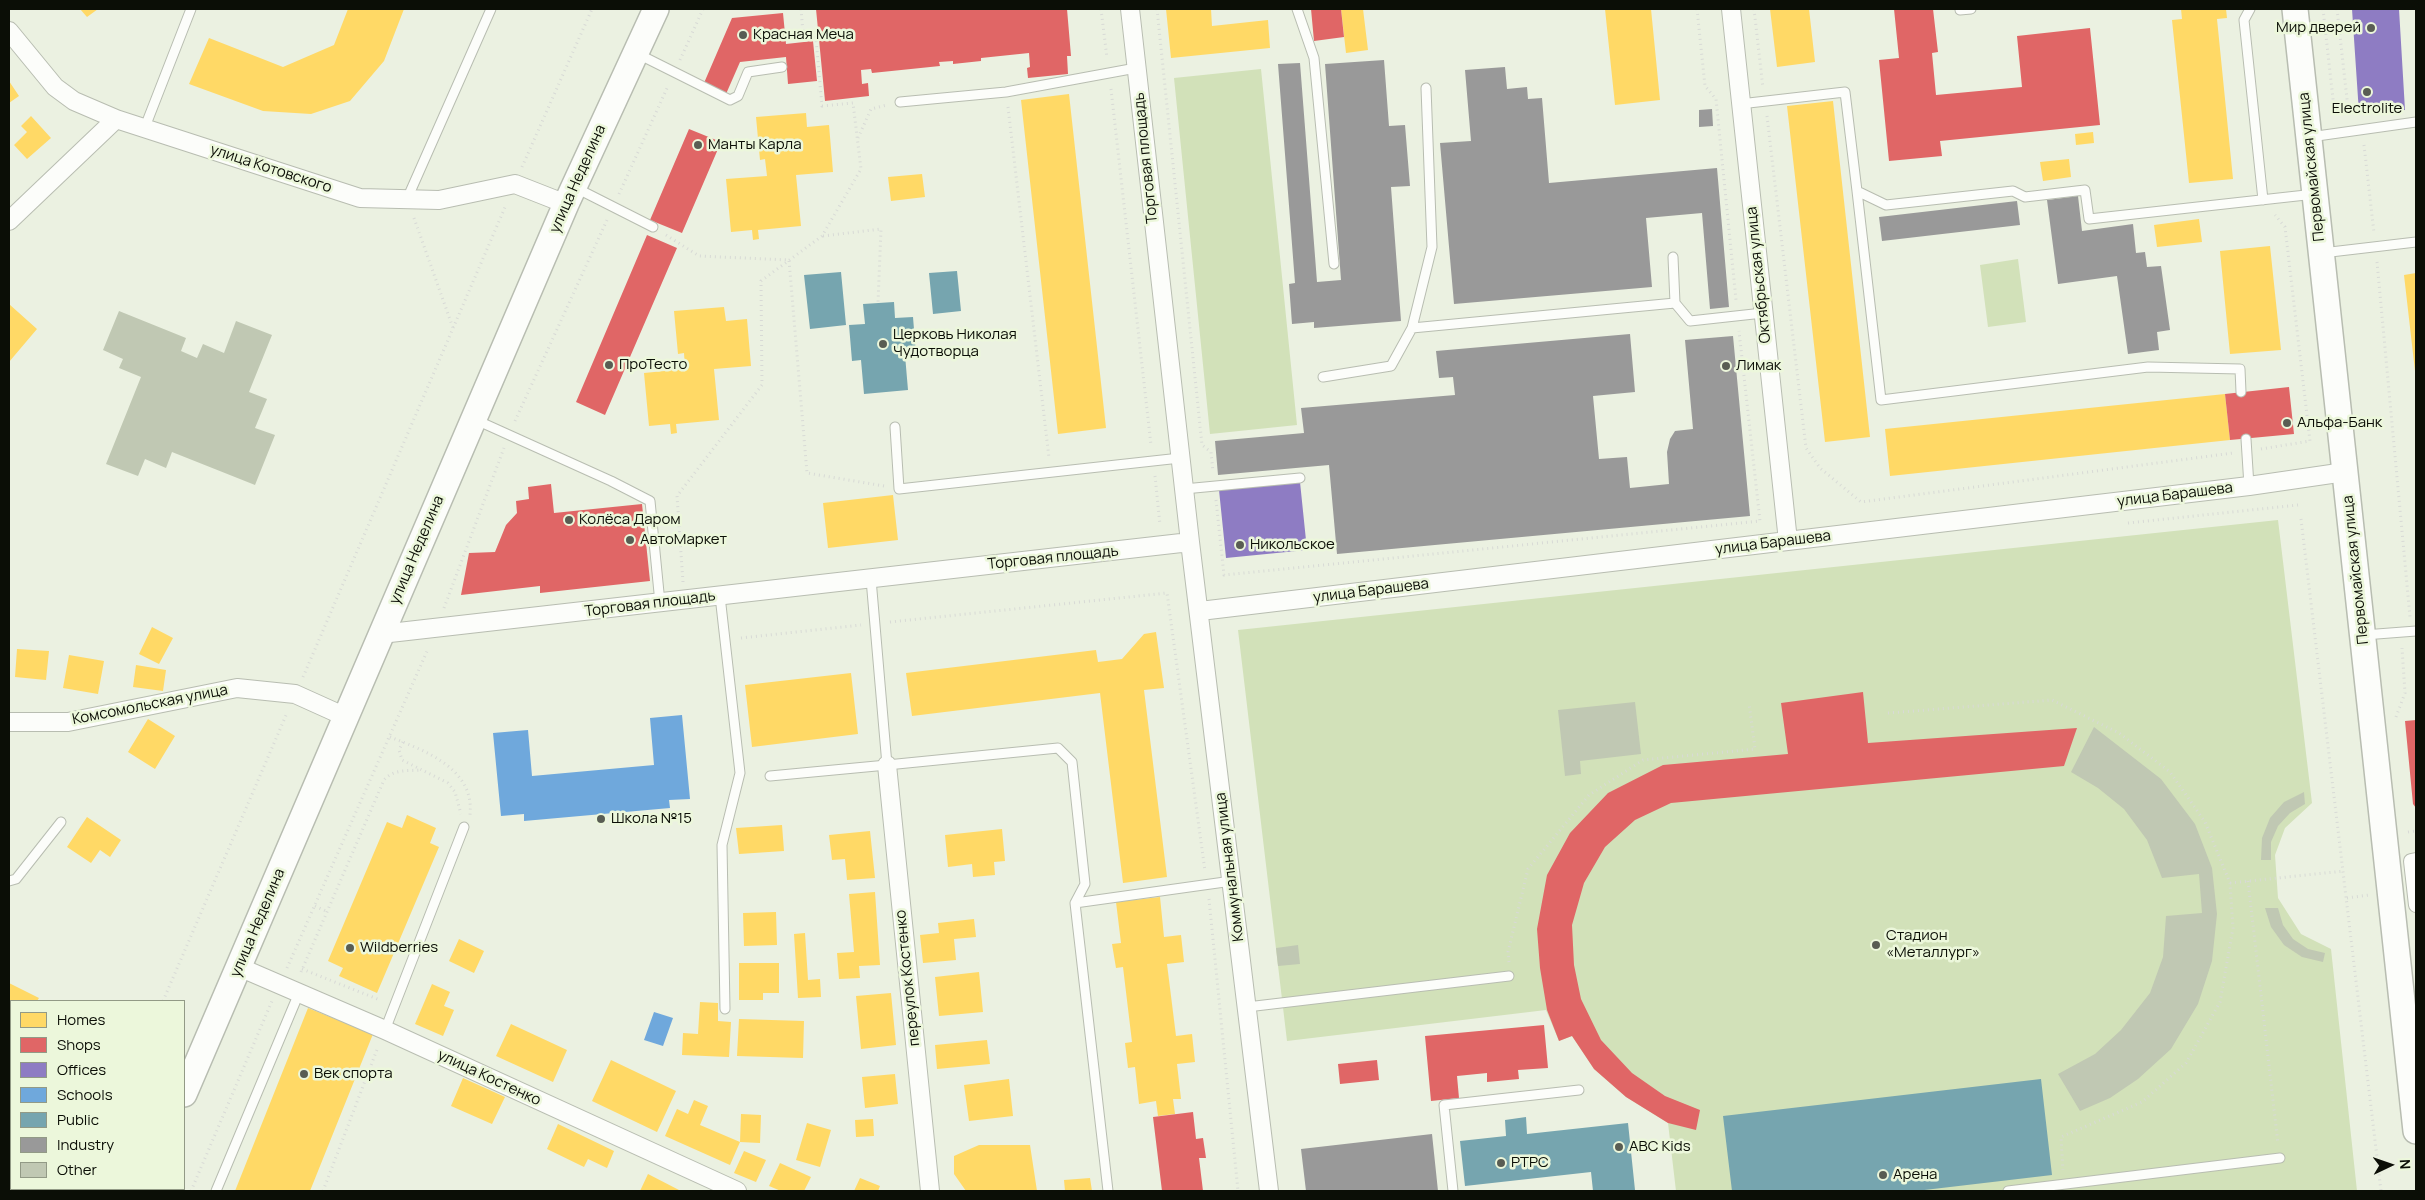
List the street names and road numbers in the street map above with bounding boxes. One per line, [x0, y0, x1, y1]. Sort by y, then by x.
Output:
street label: Торговая площадь [1130, 92, 1162, 224]
street label: Первомайская улица [2295, 92, 2329, 242]
street label: улица Неделина [546, 122, 610, 236]
street label: улица Котовского [208, 141, 334, 197]
street label: Октябрьская улица [1743, 206, 1775, 344]
street label: улица Барашева [2116, 479, 2234, 511]
street label: улица Неделина [386, 493, 448, 607]
street label: Первомайская улица [2339, 495, 2373, 645]
street label: улица Барашева [1714, 527, 1832, 559]
street label: Торговая площадь [987, 542, 1119, 574]
street label: улица Барашева [1312, 575, 1430, 607]
street label: Торговая площадь [584, 587, 716, 621]
street label: Комсомольская улица [71, 681, 229, 729]
street label: Коммунальная улица [1212, 791, 1248, 943]
street label: улица Неделина [227, 866, 289, 980]
street label: переулок Костенко [892, 909, 924, 1047]
street label: улица Костенко [434, 1046, 544, 1110]

